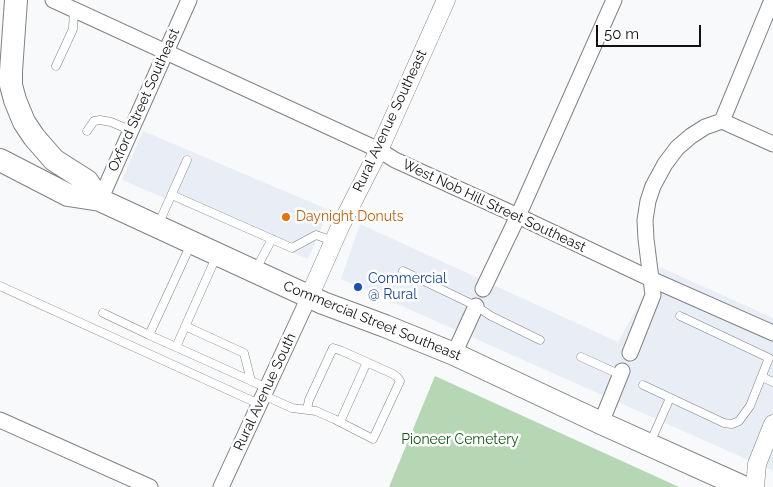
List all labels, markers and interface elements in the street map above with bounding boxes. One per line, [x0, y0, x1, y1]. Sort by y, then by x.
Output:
scale bar [598, 15, 703, 47]
text: 50 m [604, 25, 639, 43]
street label: Oxford Street Southeast [105, 26, 183, 174]
street label: Rural Avenue Southeast [350, 47, 430, 195]
street label: West Nob Hill Street Southeast [400, 156, 588, 256]
place label: Daynight Donuts [296, 209, 403, 225]
marker: Daynight Donuts [280, 211, 292, 223]
place label: Commercial @ Rural [368, 271, 447, 304]
street label: Commercial Street Southeast [281, 278, 463, 364]
marker: Commercial @ Rural [352, 281, 364, 293]
street label: Rural Avenue South [230, 330, 300, 454]
park label: Pioneer Cemetery [401, 432, 519, 448]

